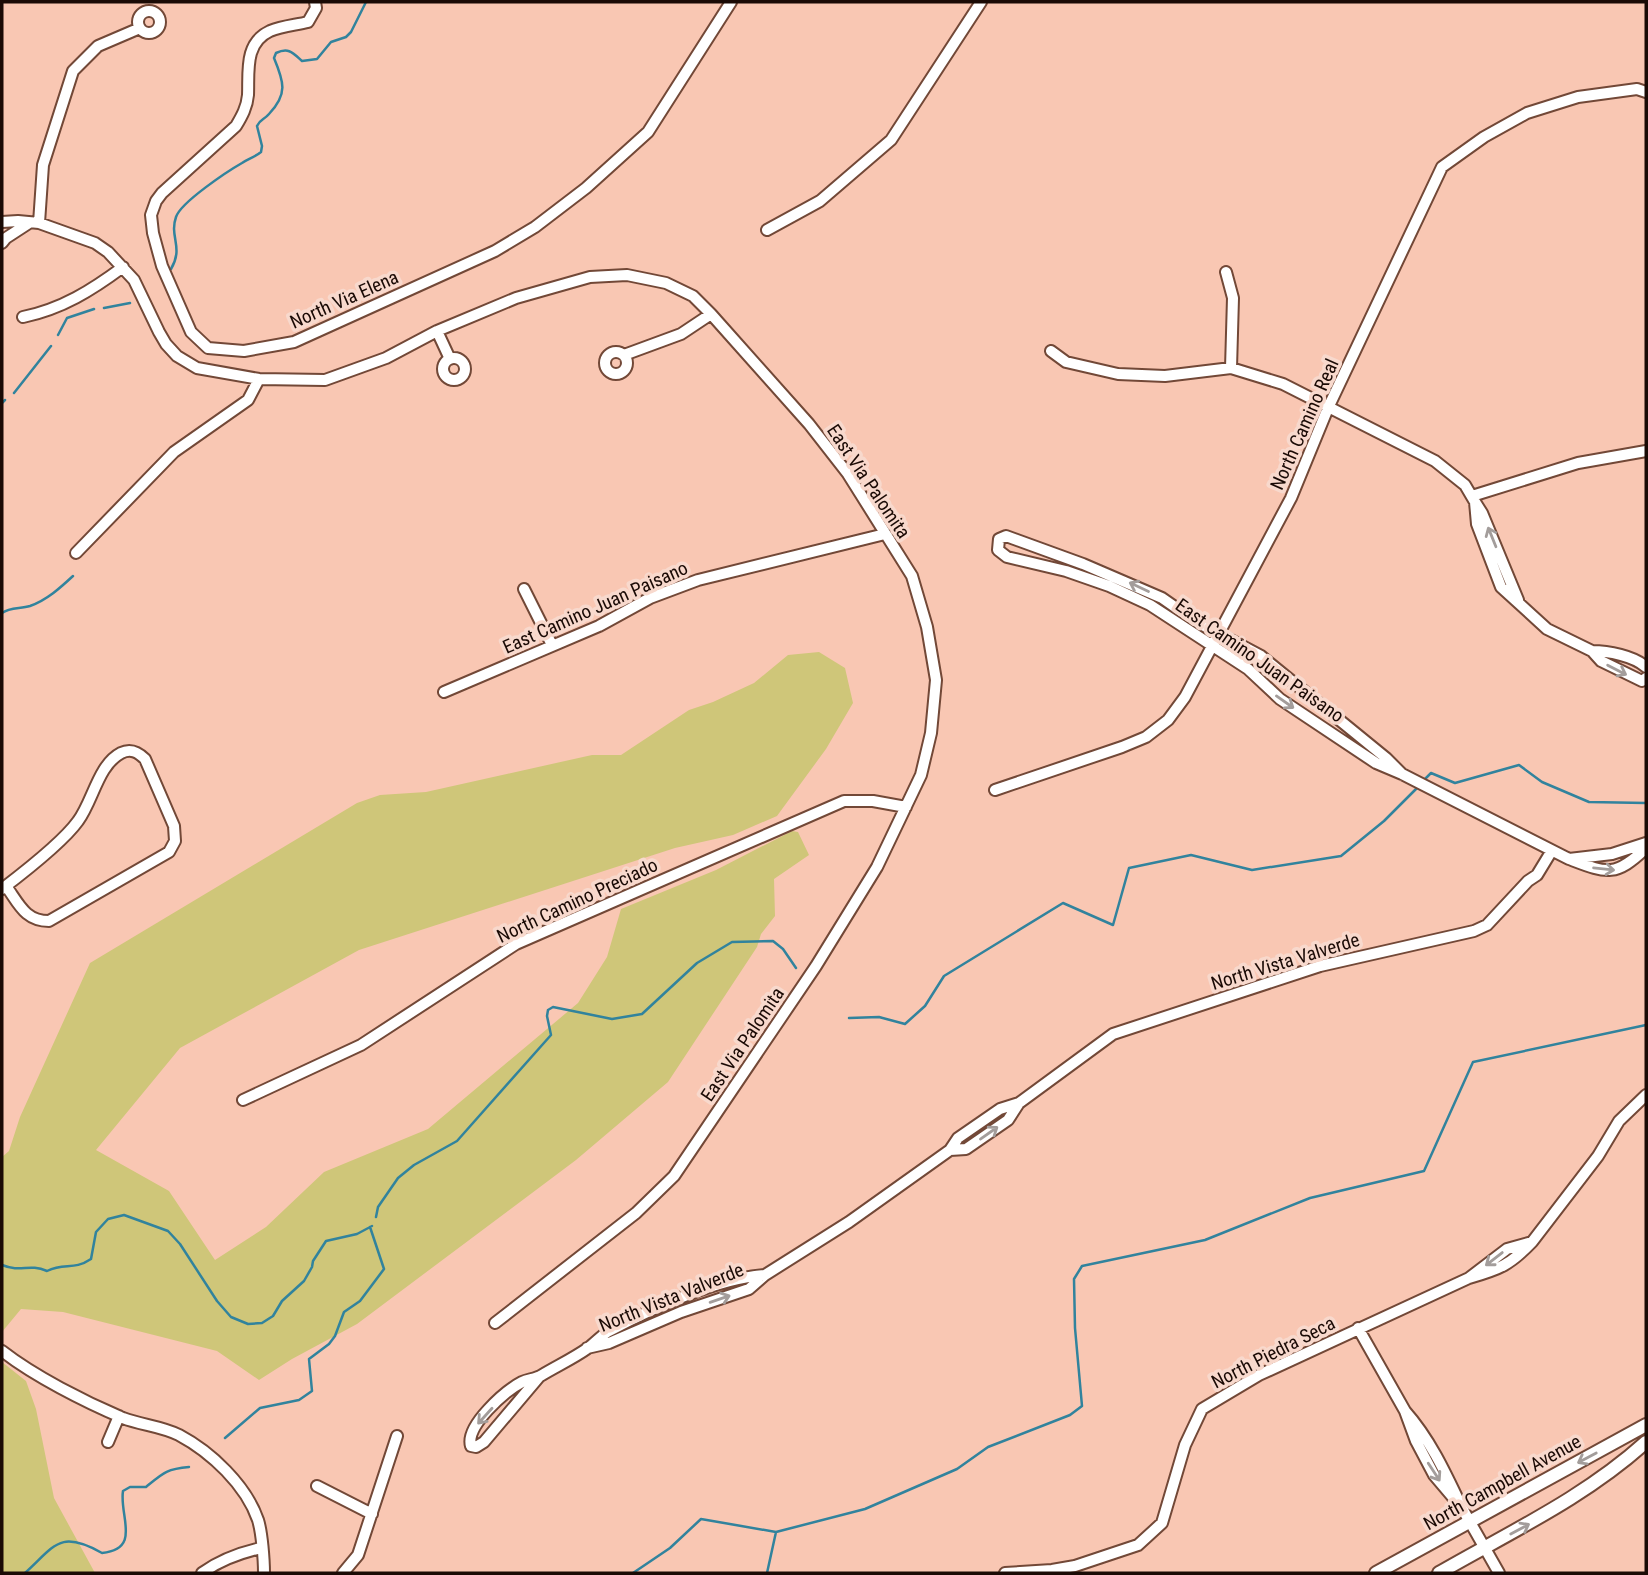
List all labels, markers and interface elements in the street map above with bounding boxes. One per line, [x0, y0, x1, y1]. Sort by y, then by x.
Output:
street label: North Via Elena [286, 265, 402, 334]
street label: North Camino Real [1265, 355, 1344, 493]
street label: East Via Palomita [822, 420, 915, 543]
one-way arrow [1485, 527, 1498, 549]
street label: East Camino Juan Paisano [499, 556, 691, 659]
one-way arrow [1129, 580, 1150, 594]
street label: East Camino Juan Paisano [1171, 594, 1348, 727]
one-way arrow [1607, 663, 1627, 677]
one-way arrow [1275, 695, 1294, 709]
street label: North Camino Preciado [493, 853, 661, 948]
one-way arrow [1593, 862, 1615, 875]
street label: North Vista Valverde [1208, 928, 1362, 995]
street label: East Via Palomita [696, 983, 789, 1106]
one-way arrow [979, 1126, 998, 1140]
one-way arrow [1486, 1252, 1504, 1267]
street label: North Vista Valverde [595, 1258, 747, 1337]
one-way arrow [708, 1292, 730, 1304]
street label: North Piedra Seca [1208, 1311, 1339, 1393]
one-way arrow [476, 1407, 493, 1424]
street label: North Campbell Avenue [1420, 1430, 1585, 1535]
one-way arrow [1577, 1451, 1597, 1465]
one-way arrow [1428, 1462, 1442, 1482]
one-way arrow [1509, 1521, 1530, 1535]

